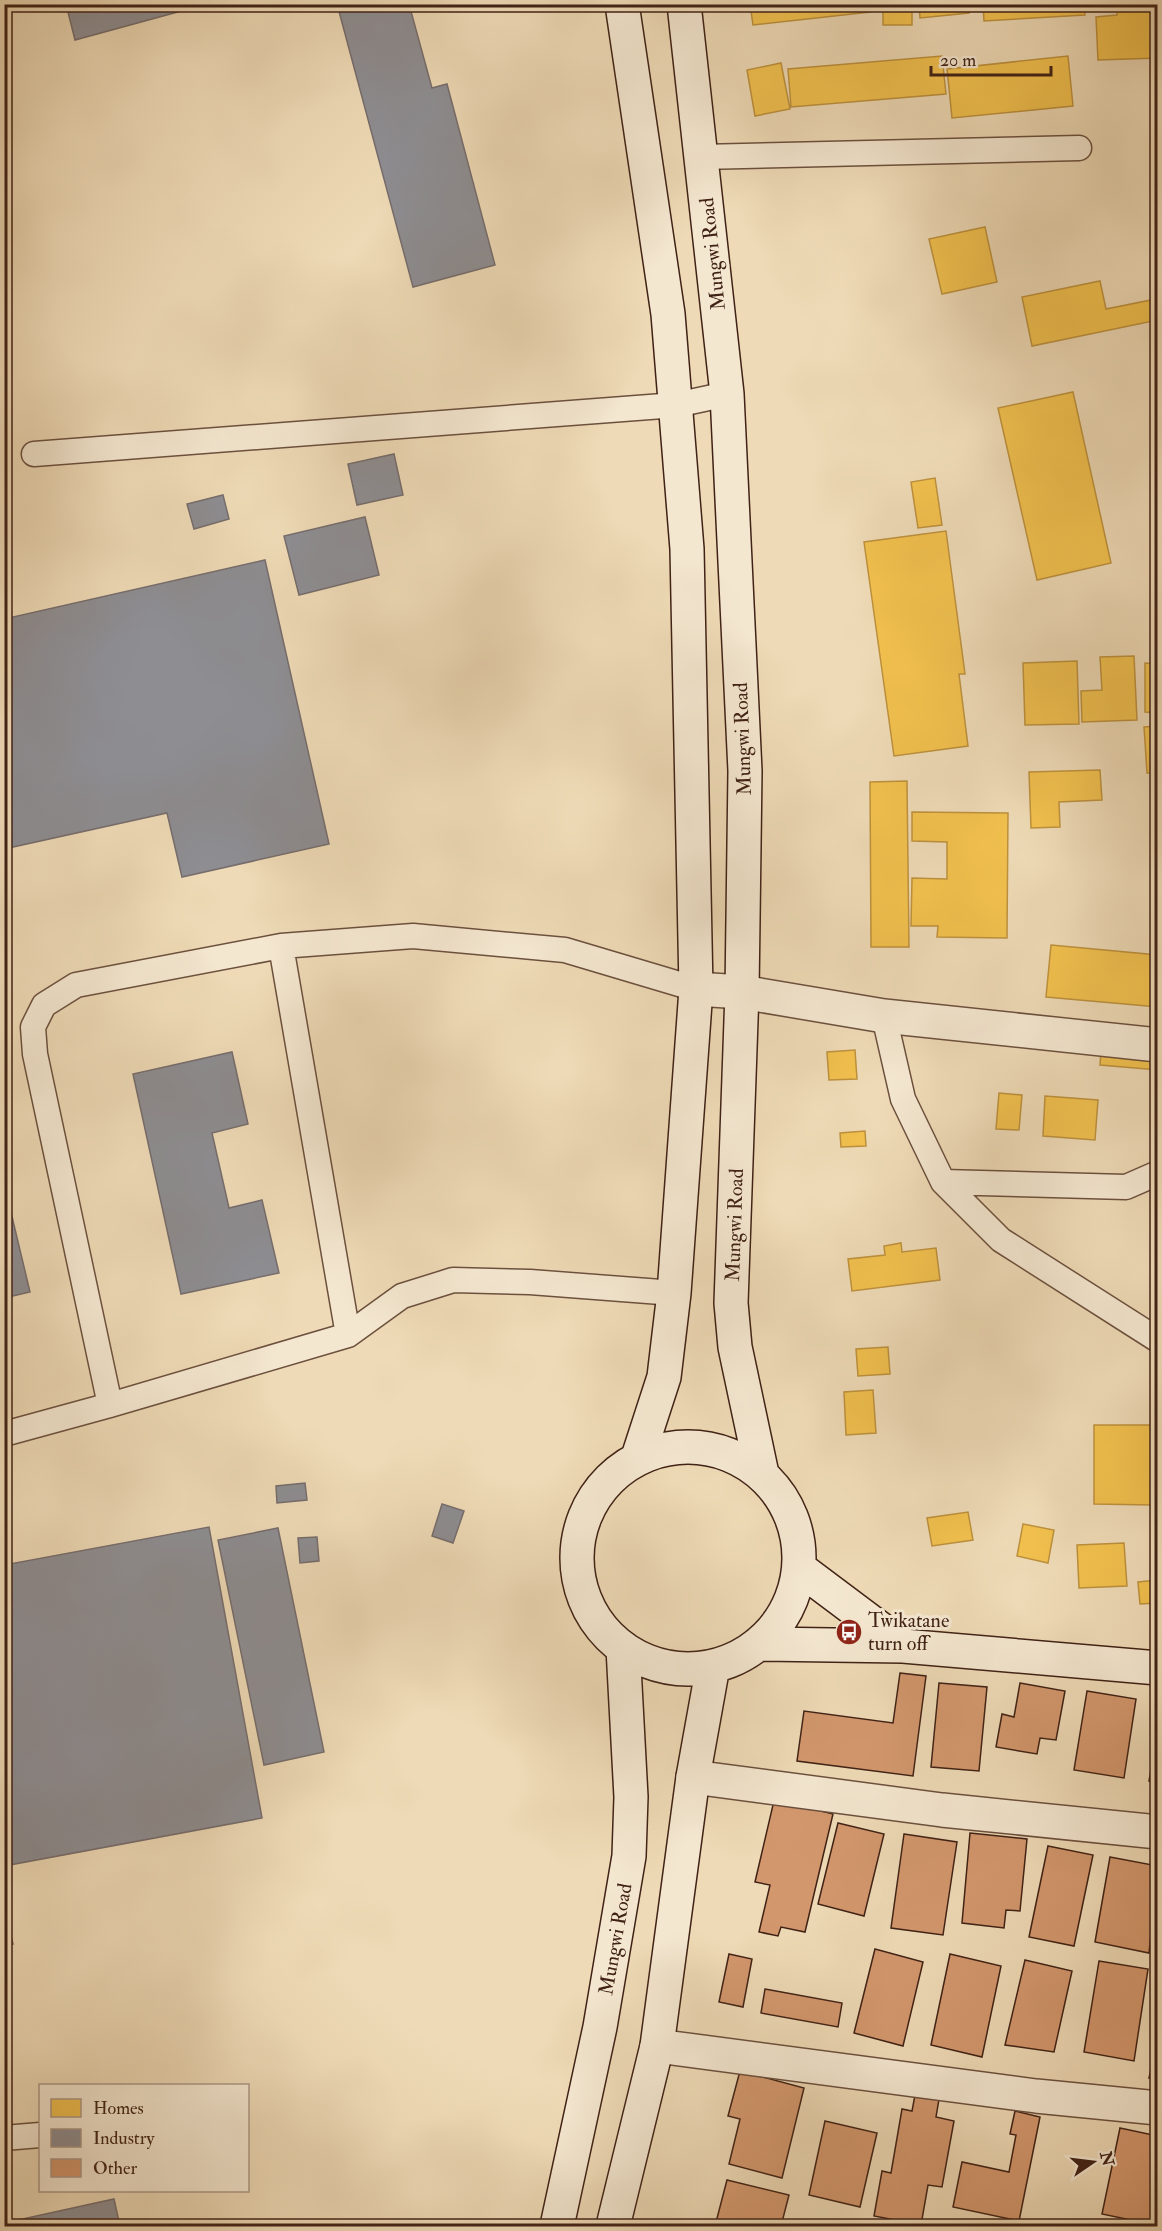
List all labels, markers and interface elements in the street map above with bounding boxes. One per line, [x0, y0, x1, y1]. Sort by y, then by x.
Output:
scale bar [931, 39, 1051, 77]
text: 20 m [940, 49, 976, 72]
street label: Mungwi Road [694, 196, 731, 312]
street label: Mungwi Road [728, 682, 757, 796]
street label: Mungwi Road [720, 1168, 749, 1282]
place label: Twikatane turn off [868, 1608, 949, 1656]
bus stop icon: Twikatane turn off [834, 1617, 864, 1647]
street label: Mungwi Road [593, 1881, 638, 1997]
legend [39, 2084, 249, 2192]
text: Homes [93, 2097, 144, 2120]
text: Industry [93, 2127, 155, 2150]
north arrow [1063, 2132, 1123, 2192]
text: N [1095, 2148, 1118, 2169]
text: Other [93, 2157, 137, 2180]

